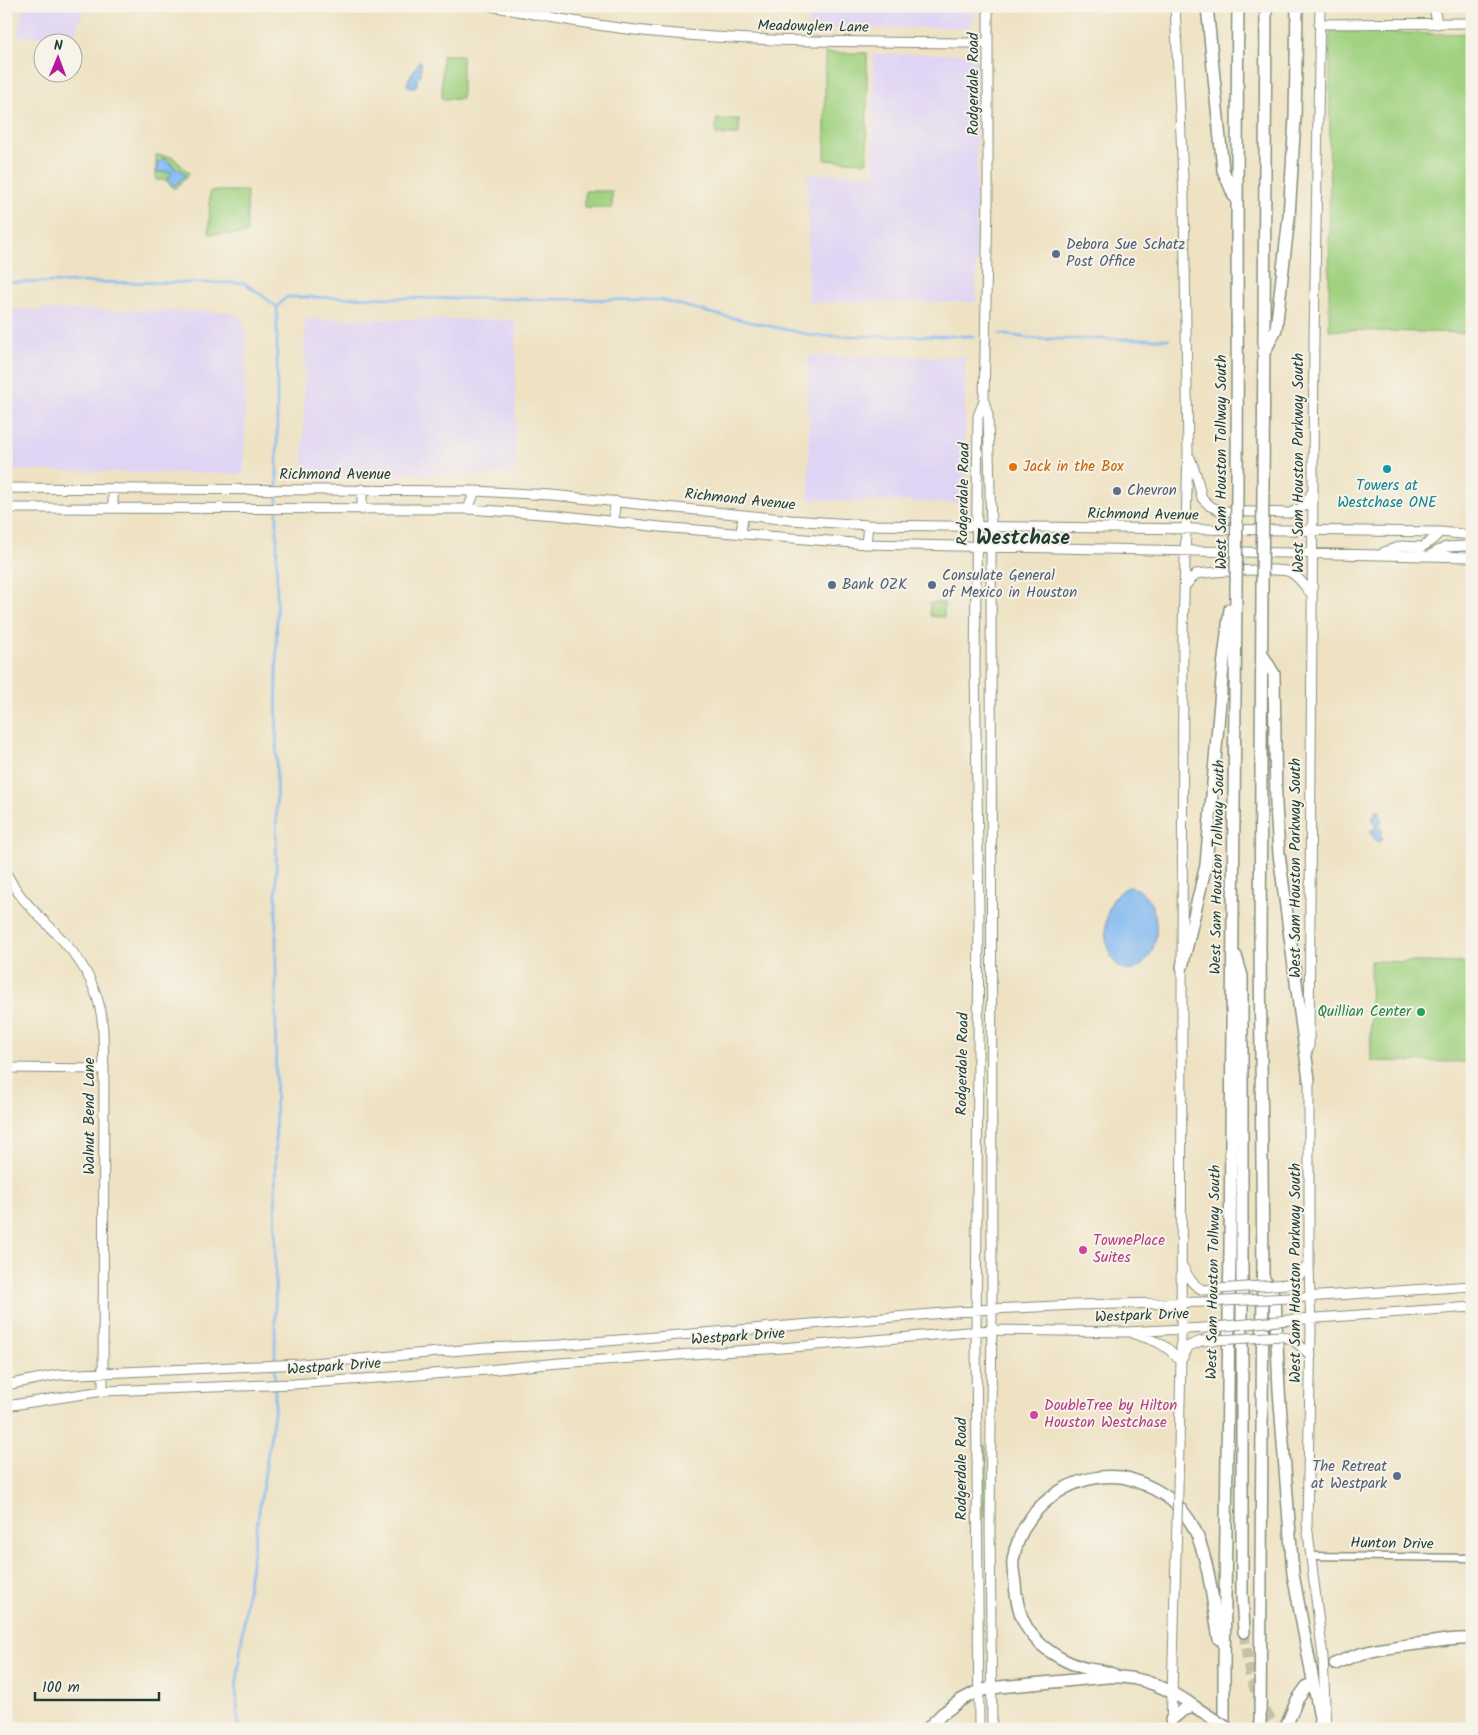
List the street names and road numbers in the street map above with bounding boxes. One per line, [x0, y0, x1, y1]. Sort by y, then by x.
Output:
street label: Meadowglen Lane [757, 14, 869, 40]
street label: Rodgerdale Road [962, 32, 986, 135]
street label: West Sam Houston Parkway South [1287, 353, 1311, 573]
street label: West Sam Houston Tollway South [1210, 355, 1234, 569]
street label: Rodgerdale Road [951, 442, 977, 546]
street label: Richmond Avenue [279, 463, 391, 487]
street label: Richmond Avenue [683, 482, 797, 518]
street label: Richmond Avenue [1087, 502, 1199, 528]
street label: West Sam Houston Parkway South [1284, 758, 1308, 978]
street label: West Sam Houston Tollway South [1204, 759, 1232, 975]
street label: Rodgerdale Road [950, 1012, 976, 1116]
street label: Walnut Bend Lane [78, 1057, 102, 1175]
street label: West Sam Houston Parkway South [1284, 1163, 1308, 1383]
street label: West Sam Houston Tollway South [1200, 1164, 1228, 1380]
street label: Westpark Drive [1095, 1302, 1190, 1330]
street label: Westpark Drive [690, 1322, 786, 1352]
street label: Westpark Drive [286, 1352, 382, 1382]
street label: Rodgerdale Road [950, 1417, 974, 1520]
street label: Hunton Drive [1350, 1531, 1434, 1557]

